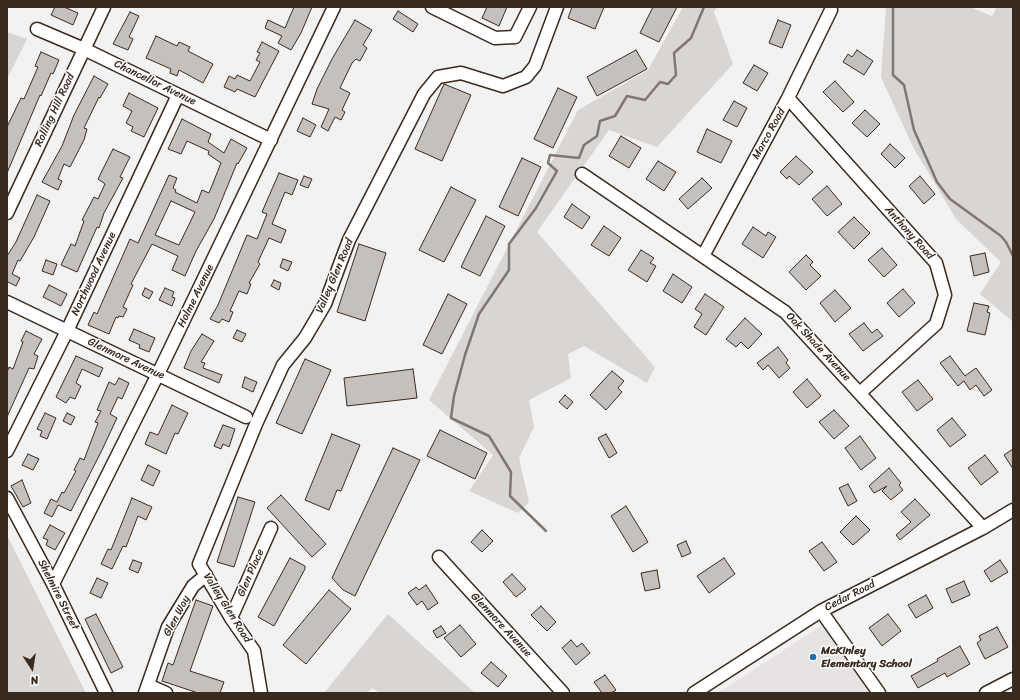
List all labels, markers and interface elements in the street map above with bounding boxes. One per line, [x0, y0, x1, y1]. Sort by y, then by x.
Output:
street label: Chancellor Avenue [112, 57, 198, 109]
street label: Rolling Hill Road [32, 71, 78, 149]
street label: Marco Road [750, 106, 788, 162]
street label: Anthony Road [882, 204, 936, 262]
street label: Northwood Avenue [69, 230, 119, 318]
street label: Valley Glen Road [313, 237, 357, 315]
street label: Holme Avenue [175, 262, 217, 330]
street label: Oak Shade Avenue [783, 310, 853, 384]
street label: Glenmore Avenue [85, 335, 167, 383]
street label: Glen Place [235, 547, 267, 599]
street label: Shelmire Street [35, 557, 81, 633]
street label: Valley Glen Road [200, 571, 254, 645]
street label: Cedar Road [823, 578, 877, 614]
street label: Glenmore Avenue [468, 590, 534, 660]
street label: Glen Way [161, 593, 193, 639]
place label: McKinley Elementary School [821, 644, 912, 670]
north arrow [12, 648, 52, 688]
marker: McKinley Elementary School [808, 652, 818, 662]
text: N [29, 670, 40, 690]

